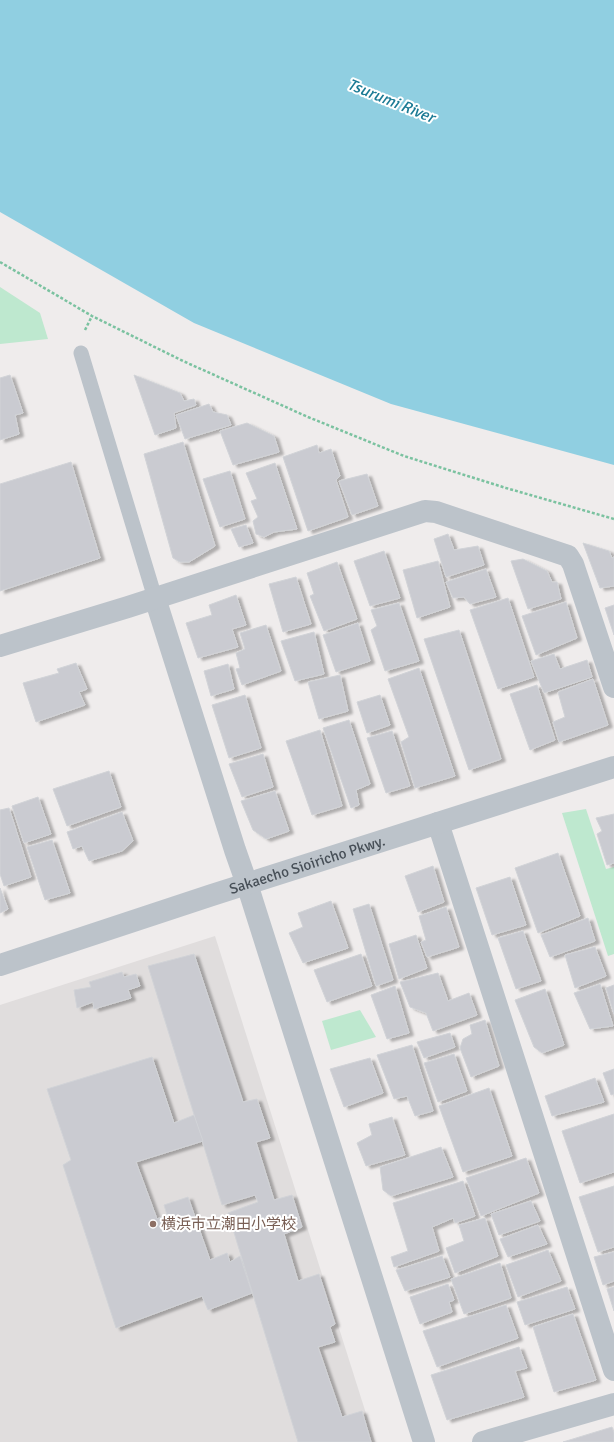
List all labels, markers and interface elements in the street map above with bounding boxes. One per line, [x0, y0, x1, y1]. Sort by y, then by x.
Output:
water label: Tsurumi River [344, 74, 440, 128]
street label: Sakaecho Sioiricho Pkwy. [227, 831, 387, 898]
place label: 横浜市立潮田小学校 [161, 1215, 296, 1233]
marker: 横浜市立潮田小学校 [148, 1219, 158, 1229]

